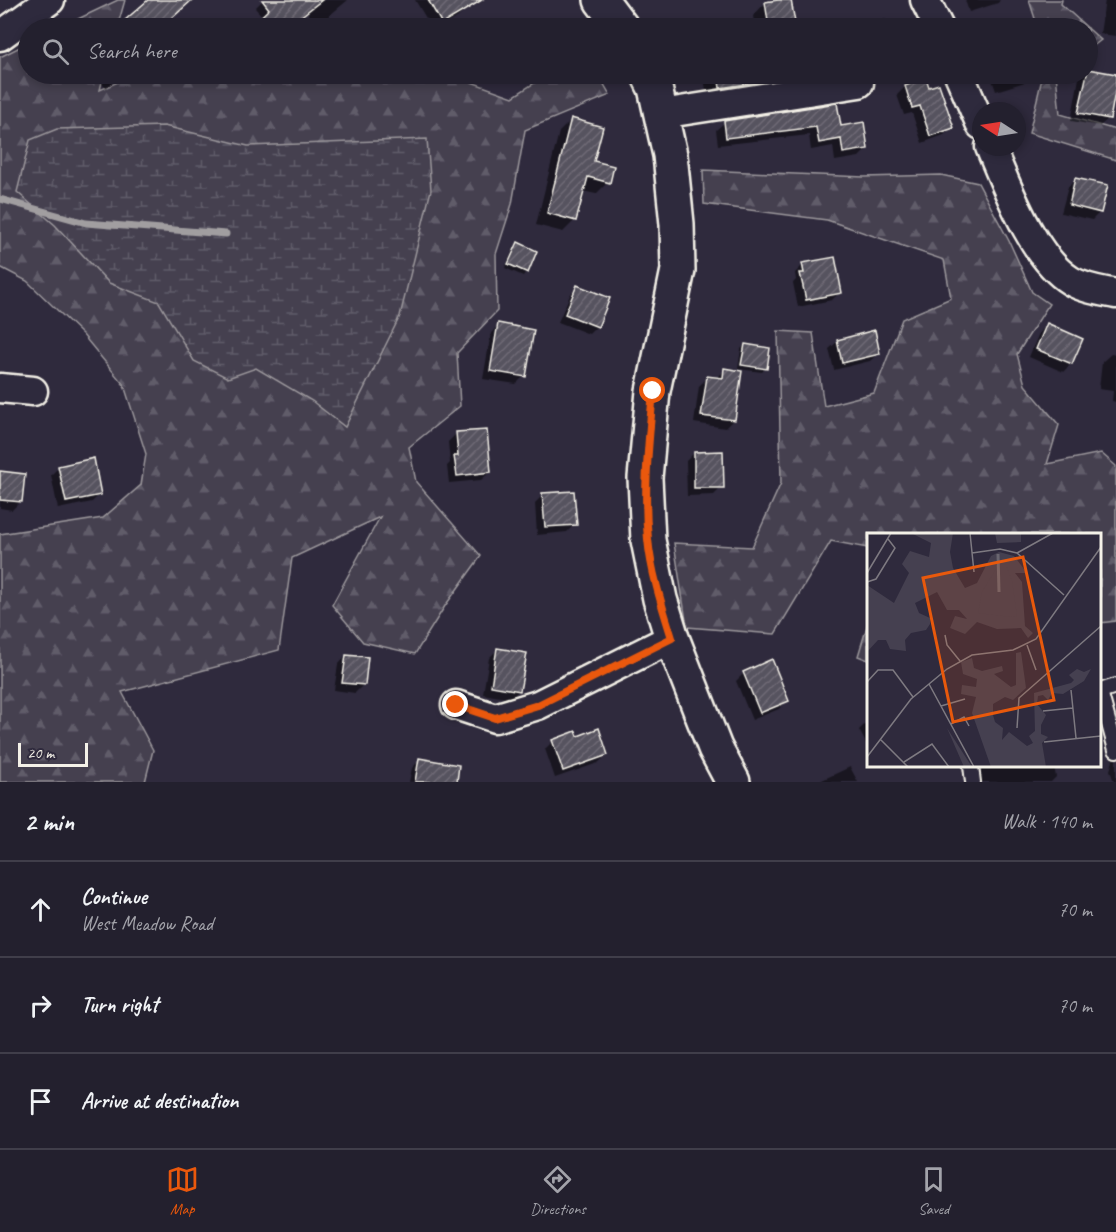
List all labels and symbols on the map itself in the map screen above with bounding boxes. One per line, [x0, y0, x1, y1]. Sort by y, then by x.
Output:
north arrow [972, 102, 1026, 156]
route start [639, 377, 665, 403]
inset map [867, 533, 1101, 767]
route end [442, 691, 468, 717]
scale bar [18, 740, 88, 768]

